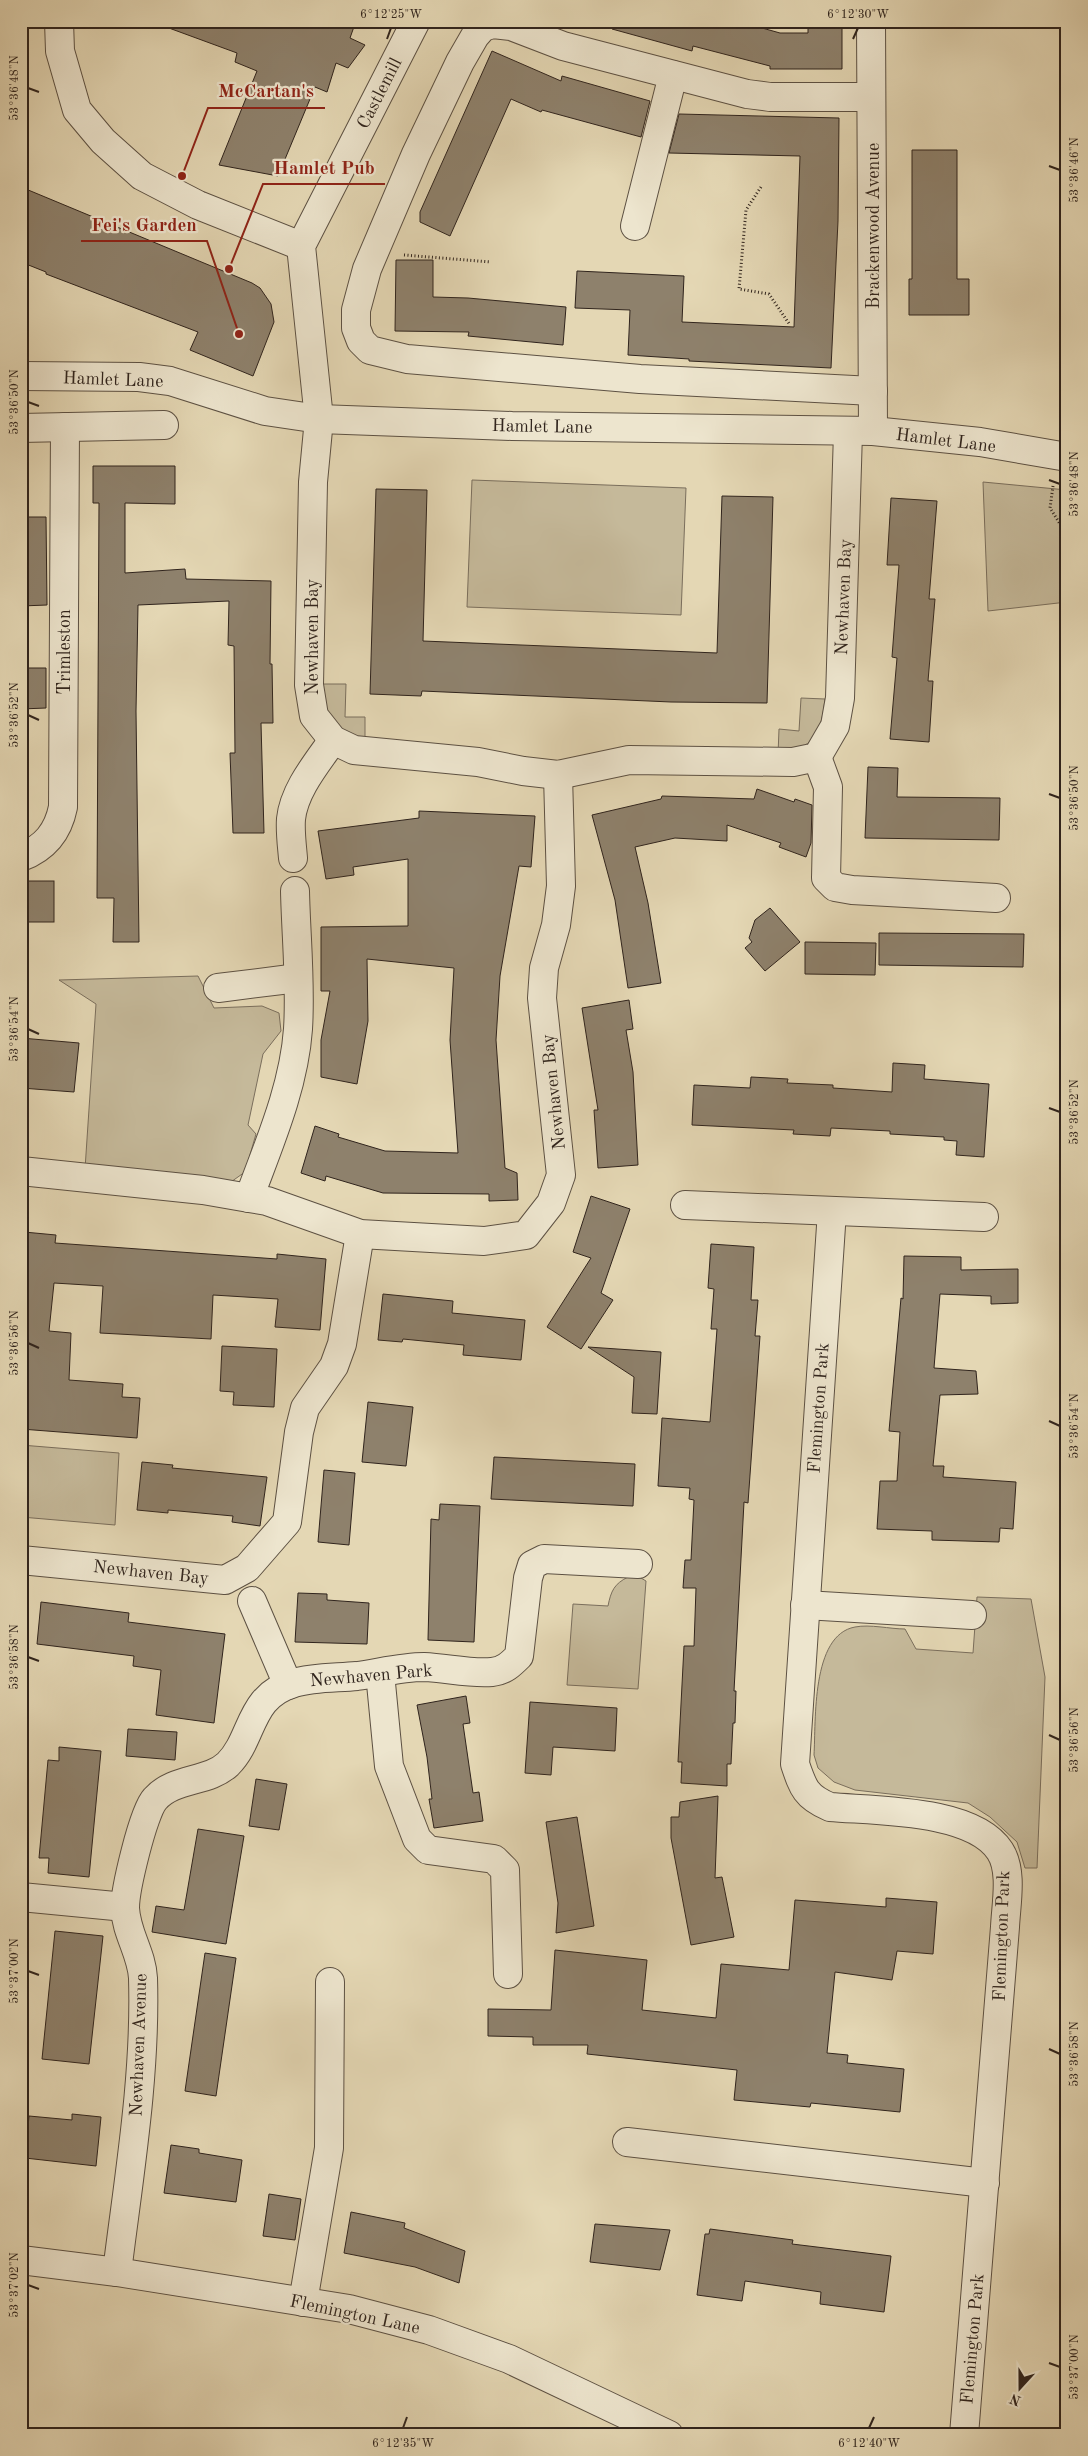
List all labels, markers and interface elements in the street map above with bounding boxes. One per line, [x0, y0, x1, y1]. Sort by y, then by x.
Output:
text: 6°12'25"W [360, 8, 422, 21]
text: 6°12'30"W [827, 9, 889, 21]
text: 53°36'48"N [8, 55, 21, 121]
street label: Castlemill [354, 55, 405, 132]
callout: McCartan's [208, 74, 325, 108]
text: McCartan's [218, 83, 314, 102]
text: 53°36'46"N [1068, 137, 1081, 203]
street label: Brackenwood Avenue [865, 143, 883, 309]
callout: Hamlet Pub [263, 150, 385, 184]
text: Hamlet Pub [273, 160, 375, 179]
callout: Fei's Garden [81, 207, 207, 241]
text: Fei's Garden [91, 217, 197, 236]
text: 53°36'50"N [8, 369, 21, 435]
street label: Hamlet Lane [62, 369, 164, 391]
street label: Hamlet Lane [491, 417, 593, 437]
street label: Hamlet Lane [895, 426, 997, 456]
text: 53°36'48"N [1068, 451, 1081, 517]
street label: Newhaven Bay [833, 538, 855, 656]
street label: Newhaven Bay [304, 578, 322, 695]
street label: Trimleston [56, 609, 74, 695]
text: 53°36'52"N [8, 682, 21, 748]
text: 53°36'50"N [1068, 765, 1081, 831]
text: 53°36'54"N [8, 996, 21, 1062]
street label: Newhaven Bay [539, 1033, 569, 1151]
text: 53°36'52"N [1068, 1079, 1081, 1145]
text: 53°36'56"N [8, 1310, 21, 1376]
street label: Flemington Park [805, 1342, 833, 1474]
text: 53°36'54"N [1068, 1393, 1081, 1459]
street label: Newhaven Bay [92, 1558, 210, 1588]
text: 53°36'58"N [8, 1624, 21, 1690]
street label: Newhaven Park [309, 1662, 433, 1690]
text: 53°36'56"N [1068, 1707, 1081, 1773]
street label: Flemington Park [991, 1870, 1013, 2002]
text: 53°37'00"N [8, 1938, 21, 2004]
street label: Newhaven Avenue [128, 1973, 150, 2117]
text: 53°36'58"N [1068, 2021, 1081, 2087]
text: 53°37'02"N [8, 2252, 21, 2318]
street label: Flemington Park [958, 2273, 988, 2405]
street label: Flemington Lane [288, 2292, 422, 2338]
text: 53°37'00"N [1068, 2334, 1081, 2400]
north arrow [996, 2364, 1046, 2414]
text: N [1008, 2391, 1023, 2408]
text: 6°12'35"W [372, 2437, 434, 2450]
text: 6°12'40"W [838, 2438, 900, 2450]

